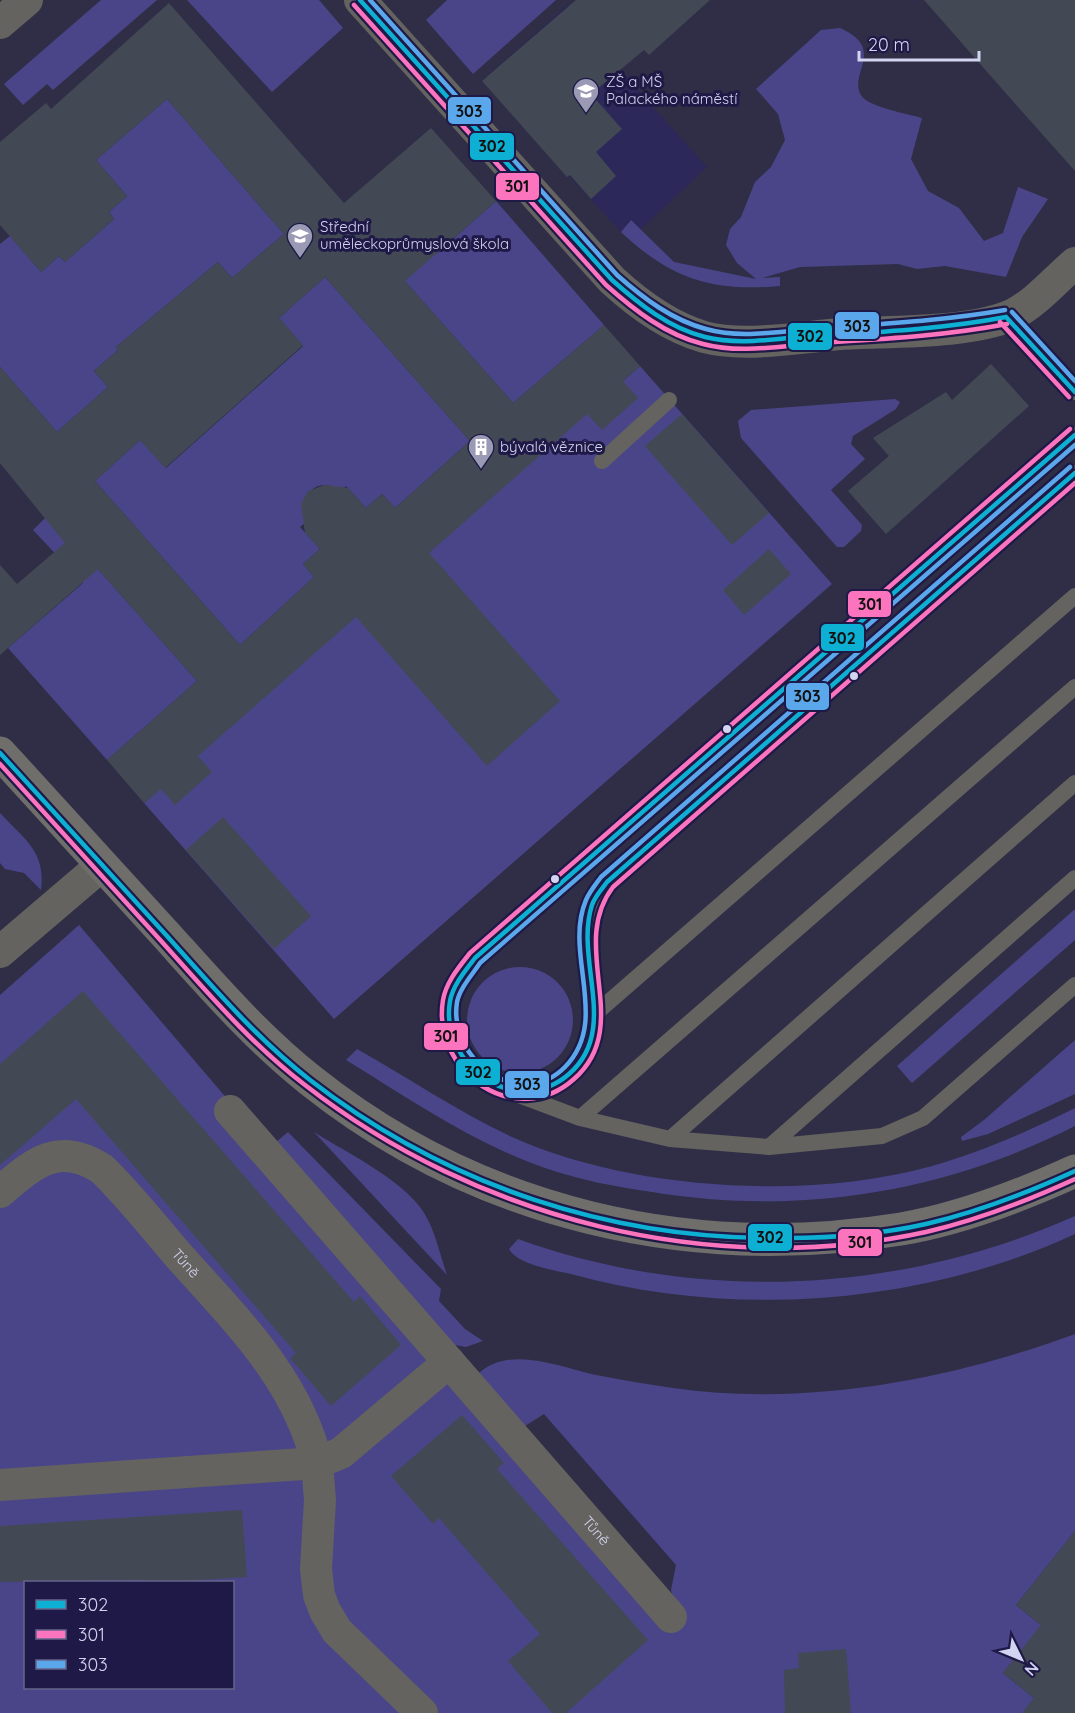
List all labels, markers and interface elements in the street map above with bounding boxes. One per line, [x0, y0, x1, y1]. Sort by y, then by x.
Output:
scale bar [859, 24, 979, 62]
text: 20 m [868, 33, 910, 56]
place label: ZŠ a MŠ Palackého náměstí [606, 72, 738, 108]
school or university icon: ZŠ a MŠ Palackého náměstí [571, 76, 601, 114]
line badge: 303 [447, 96, 492, 125]
text: 303 [455, 101, 483, 121]
line badge: 302 [469, 132, 515, 161]
text: 302 [478, 136, 506, 156]
line badge: 301 [495, 172, 540, 201]
text: 301 [505, 176, 529, 196]
place label: Střední uměleckoprůmyslová škola [320, 217, 509, 253]
school or university icon: Střední uměleckoprůmyslová škola [285, 221, 315, 259]
line badge: 303 [834, 311, 880, 340]
text: 303 [843, 316, 871, 336]
line badge: 302 [787, 322, 833, 351]
text: 302 [796, 326, 824, 346]
building icon: bývalá věznice [466, 432, 496, 470]
place label: bývalá věznice [500, 437, 603, 456]
line badge: 301 [847, 590, 892, 618]
text: 301 [858, 594, 882, 614]
line badge: 302 [820, 623, 865, 652]
text: 302 [828, 628, 856, 648]
unlabelled marker [848, 670, 860, 682]
line badge: 303 [785, 682, 830, 711]
text: 303 [793, 686, 821, 706]
unlabelled marker [721, 723, 733, 735]
unlabelled marker [549, 873, 561, 885]
line badge: 301 [423, 1022, 469, 1051]
text: 301 [434, 1026, 458, 1046]
line badge: 302 [455, 1058, 501, 1086]
text: 302 [464, 1062, 492, 1082]
line badge: 303 [504, 1070, 550, 1099]
text: 303 [513, 1074, 541, 1094]
line badge: 302 [747, 1223, 793, 1252]
text: 302 [756, 1227, 784, 1247]
line badge: 301 [837, 1228, 883, 1257]
text: 301 [848, 1232, 872, 1252]
street label: Tůně [168, 1245, 204, 1282]
street label: Tůně [578, 1512, 614, 1549]
legend [24, 1581, 234, 1689]
text: 302 [78, 1593, 108, 1616]
text: 301 [78, 1623, 105, 1646]
north arrow [991, 1629, 1051, 1689]
text: 303 [78, 1653, 108, 1676]
text: N [1021, 1658, 1043, 1680]

